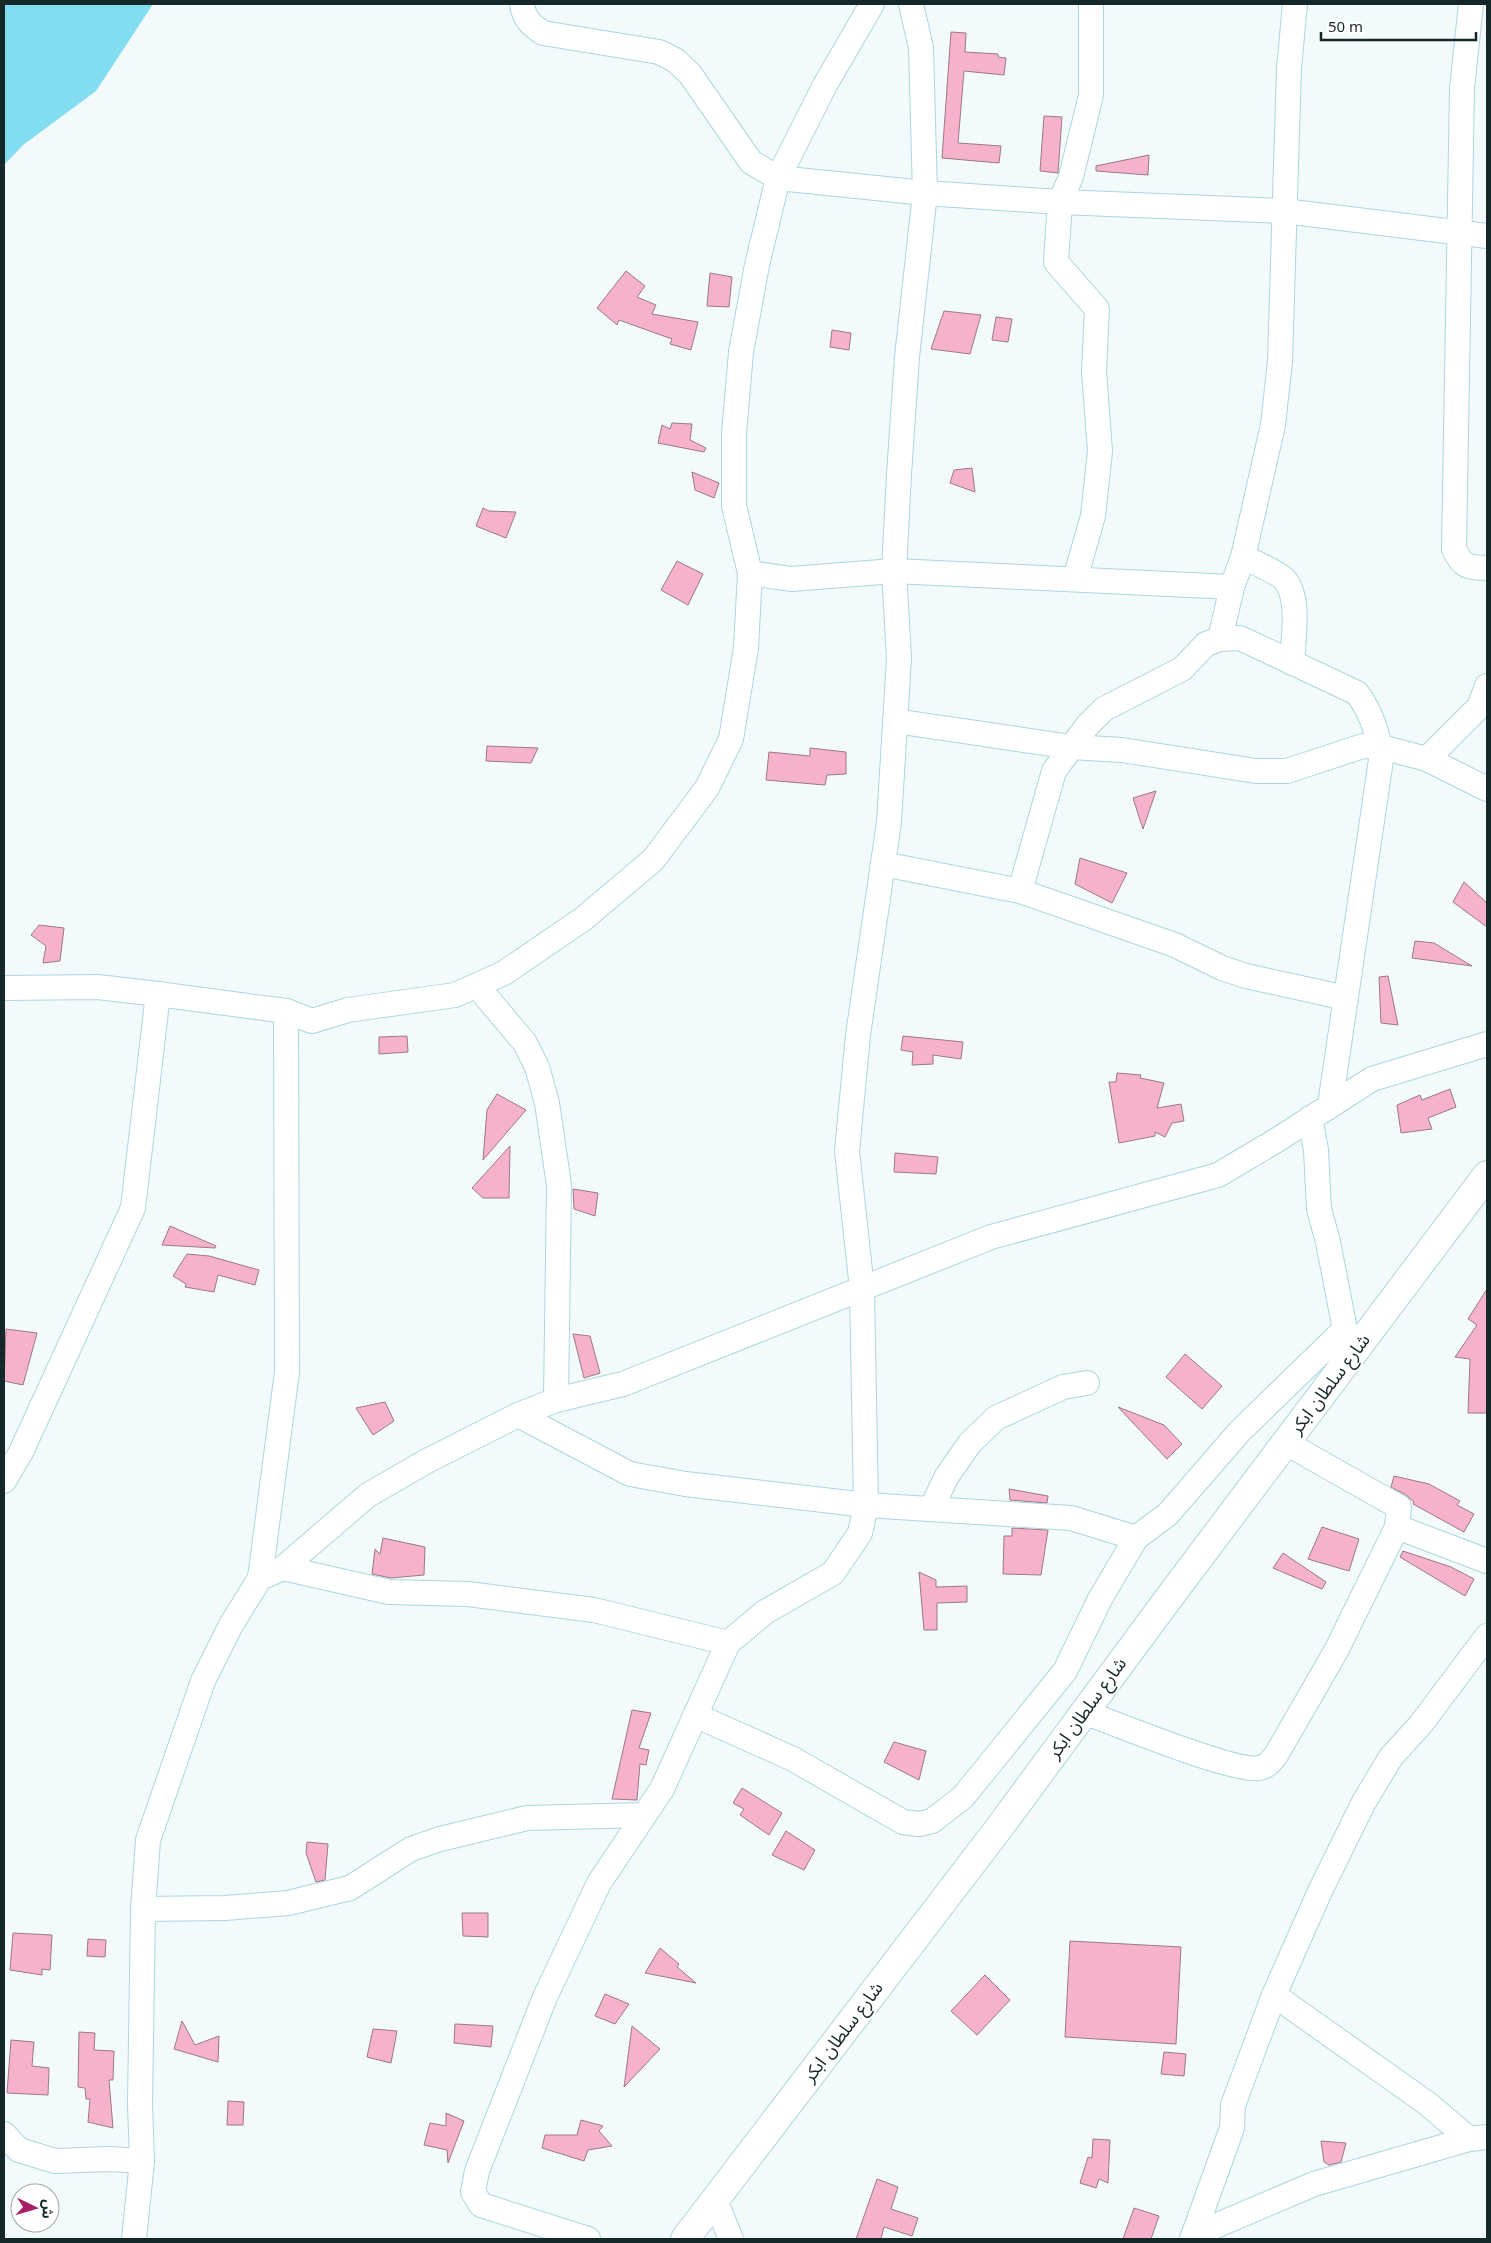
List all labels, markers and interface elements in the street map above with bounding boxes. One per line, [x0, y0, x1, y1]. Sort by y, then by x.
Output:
scale bar [1321, 10, 1476, 42]
text: 50 m [1328, 11, 1363, 43]
street label: شارع سلطان ابكر [1278, 1325, 1381, 1444]
street label: شارع سلطان ابكر [1036, 1648, 1138, 1768]
street label: شارع سلطان ابكر [791, 1973, 894, 2092]
north arrow [10, 2183, 60, 2233]
text: ش [32, 2198, 63, 2220]

